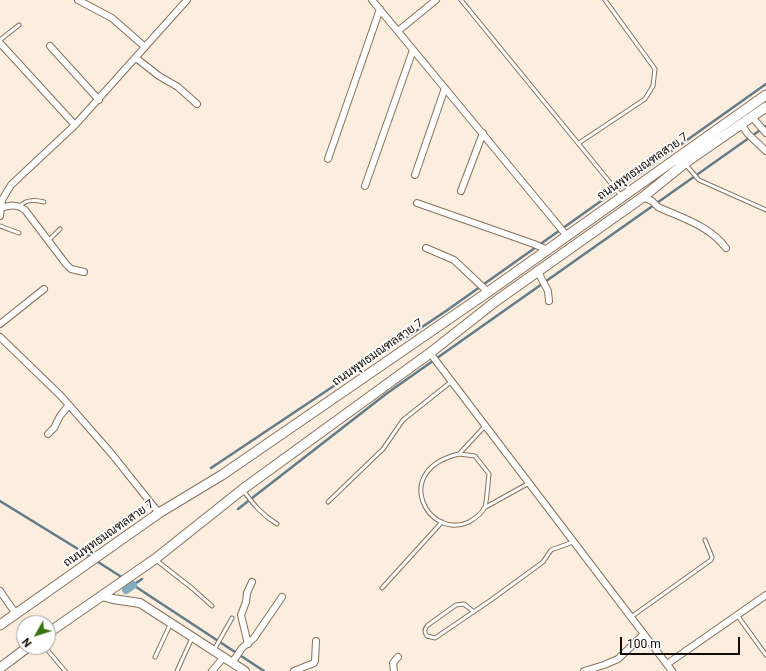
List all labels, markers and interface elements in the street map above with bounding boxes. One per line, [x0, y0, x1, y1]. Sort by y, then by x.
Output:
street label: ถนนพุทธมณฑลสาย 7 [595, 130, 691, 204]
street label: ถนนพุทธมณฑลสาย 7 [330, 316, 426, 390]
street label: ถนนพุทธมณฑลสาย 7 [61, 497, 157, 571]
north arrow [16, 615, 56, 655]
scale bar [622, 629, 742, 655]
text: N [20, 635, 35, 649]
text: 100 m [627, 637, 661, 651]

